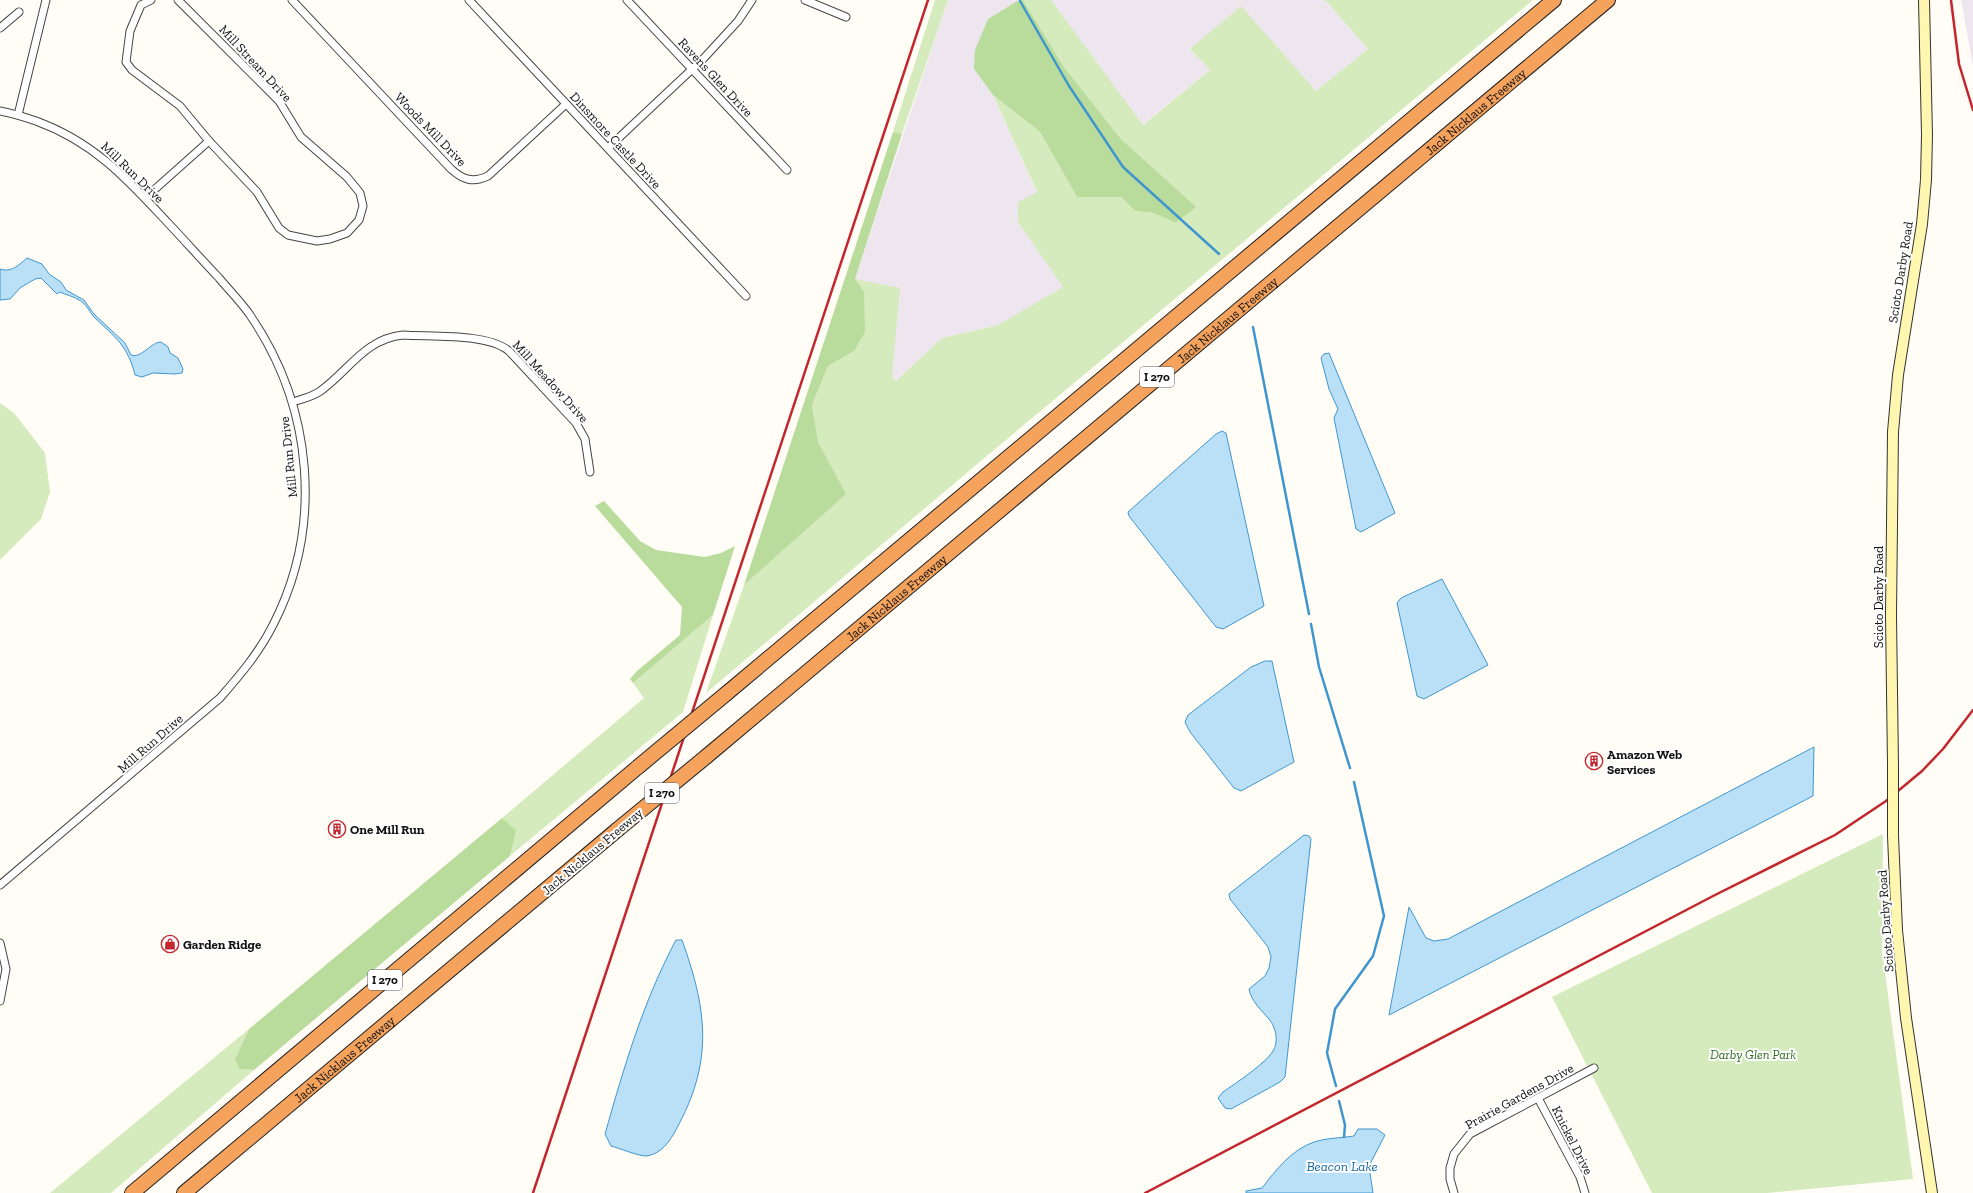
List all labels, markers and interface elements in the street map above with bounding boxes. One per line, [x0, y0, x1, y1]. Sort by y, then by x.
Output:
street label: Mill Stream Drive [216, 22, 295, 105]
street label: Ravens Glen Drive [675, 35, 756, 120]
street label: Jack Nicklaus Freeway [1422, 65, 1529, 158]
street label: Dinsmore Castle Drive [567, 89, 664, 192]
street label: Woods Mill Drive [392, 90, 469, 169]
street label: Mill Run Drive [98, 139, 167, 206]
street label: Scioto Darby Road [1885, 220, 1916, 324]
street label: Jack Nicklaus Freeway [1174, 273, 1281, 366]
street label: Mill Meadow Drive [510, 337, 591, 426]
road number: I 270 [1140, 367, 1174, 387]
street label: Mill Run Drive [277, 416, 300, 498]
street label: Scioto Darby Road [1871, 546, 1886, 648]
street label: Jack Nicklaus Freeway [843, 551, 950, 644]
street label: Mill Run Drive [115, 711, 186, 776]
place label: Amazon Web Services [1607, 747, 1682, 777]
building icon: Amazon Web Services [1584, 751, 1604, 771]
road number: I 270 [645, 783, 679, 803]
street label: Jack Nicklaus Freeway [539, 805, 646, 898]
building icon: One Mill Run [327, 819, 347, 839]
place label: One Mill Run [350, 822, 425, 837]
street label: Scioto Darby Road [1874, 869, 1897, 973]
shop icon: Garden Ridge [160, 934, 180, 954]
place label: Garden Ridge [183, 937, 262, 952]
road number: I 270 [368, 970, 402, 990]
street label: Jack Nicklaus Freeway [291, 1012, 398, 1106]
park label: Darby Glen Park [1710, 1047, 1796, 1062]
street label: Prairie Gardens Drive [1462, 1060, 1576, 1132]
street label: Knickel Drive [1549, 1103, 1596, 1177]
water label: Beacon Lake [1306, 1158, 1378, 1175]

